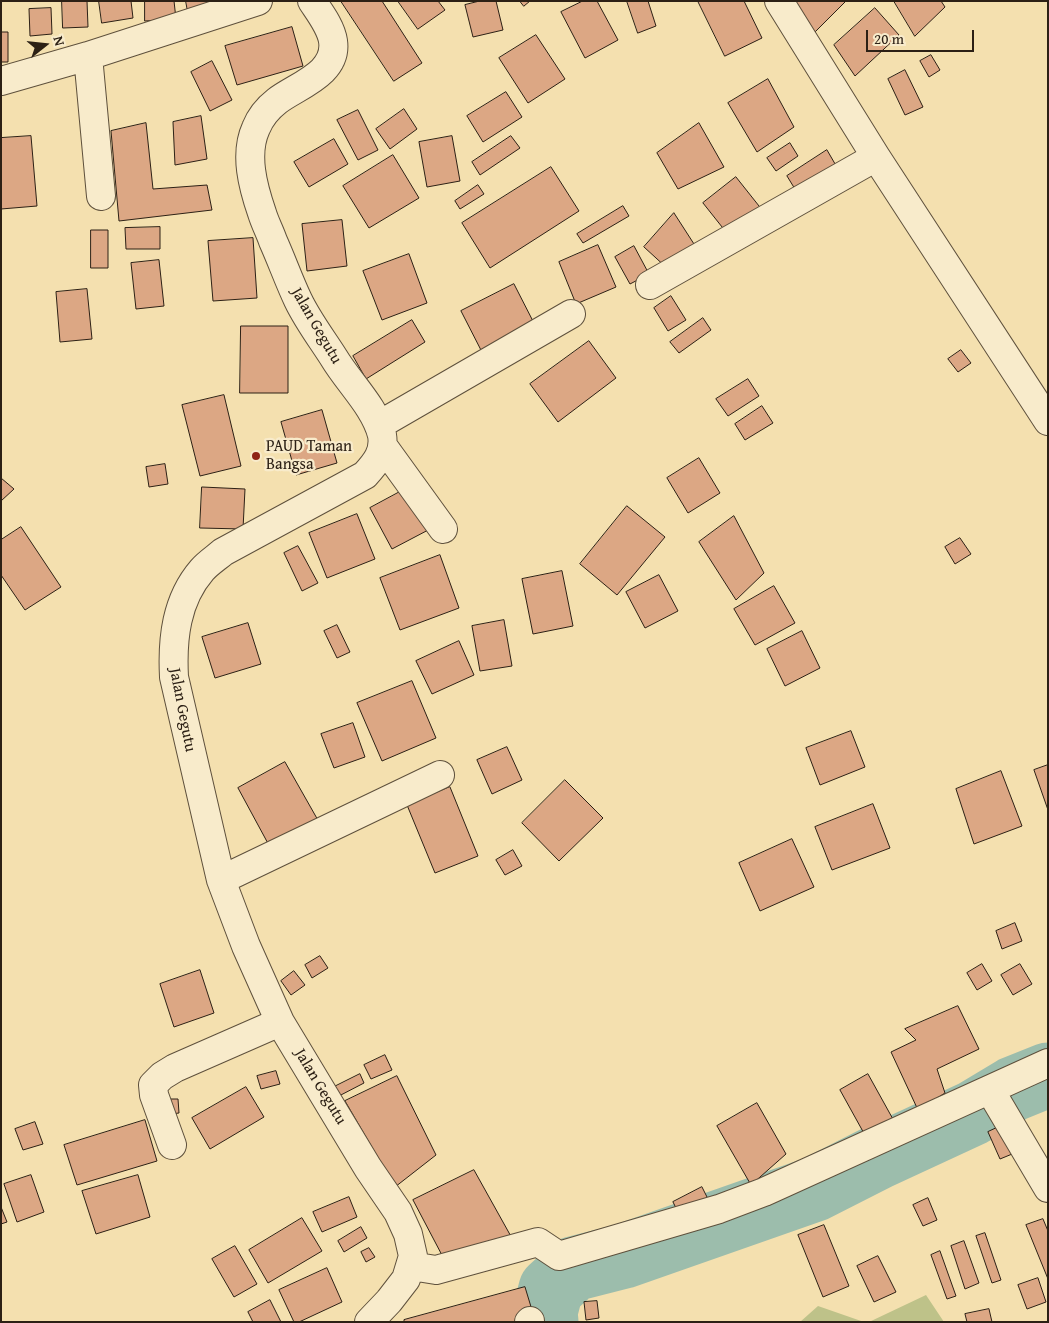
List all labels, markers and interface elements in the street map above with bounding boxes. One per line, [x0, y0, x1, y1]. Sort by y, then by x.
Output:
north arrow [20, 20, 70, 70]
scale bar [869, 20, 976, 52]
text: 20 m [874, 28, 904, 49]
text: N [49, 34, 70, 48]
street label: Jalan Gegutu [286, 284, 346, 368]
place label: PAUD Taman Bangsa [266, 437, 352, 475]
marker: PAUD Taman Bangsa [250, 450, 262, 462]
street label: Jalan Gegutu [164, 666, 200, 754]
street label: Jalan Gegutu [290, 1046, 350, 1128]

